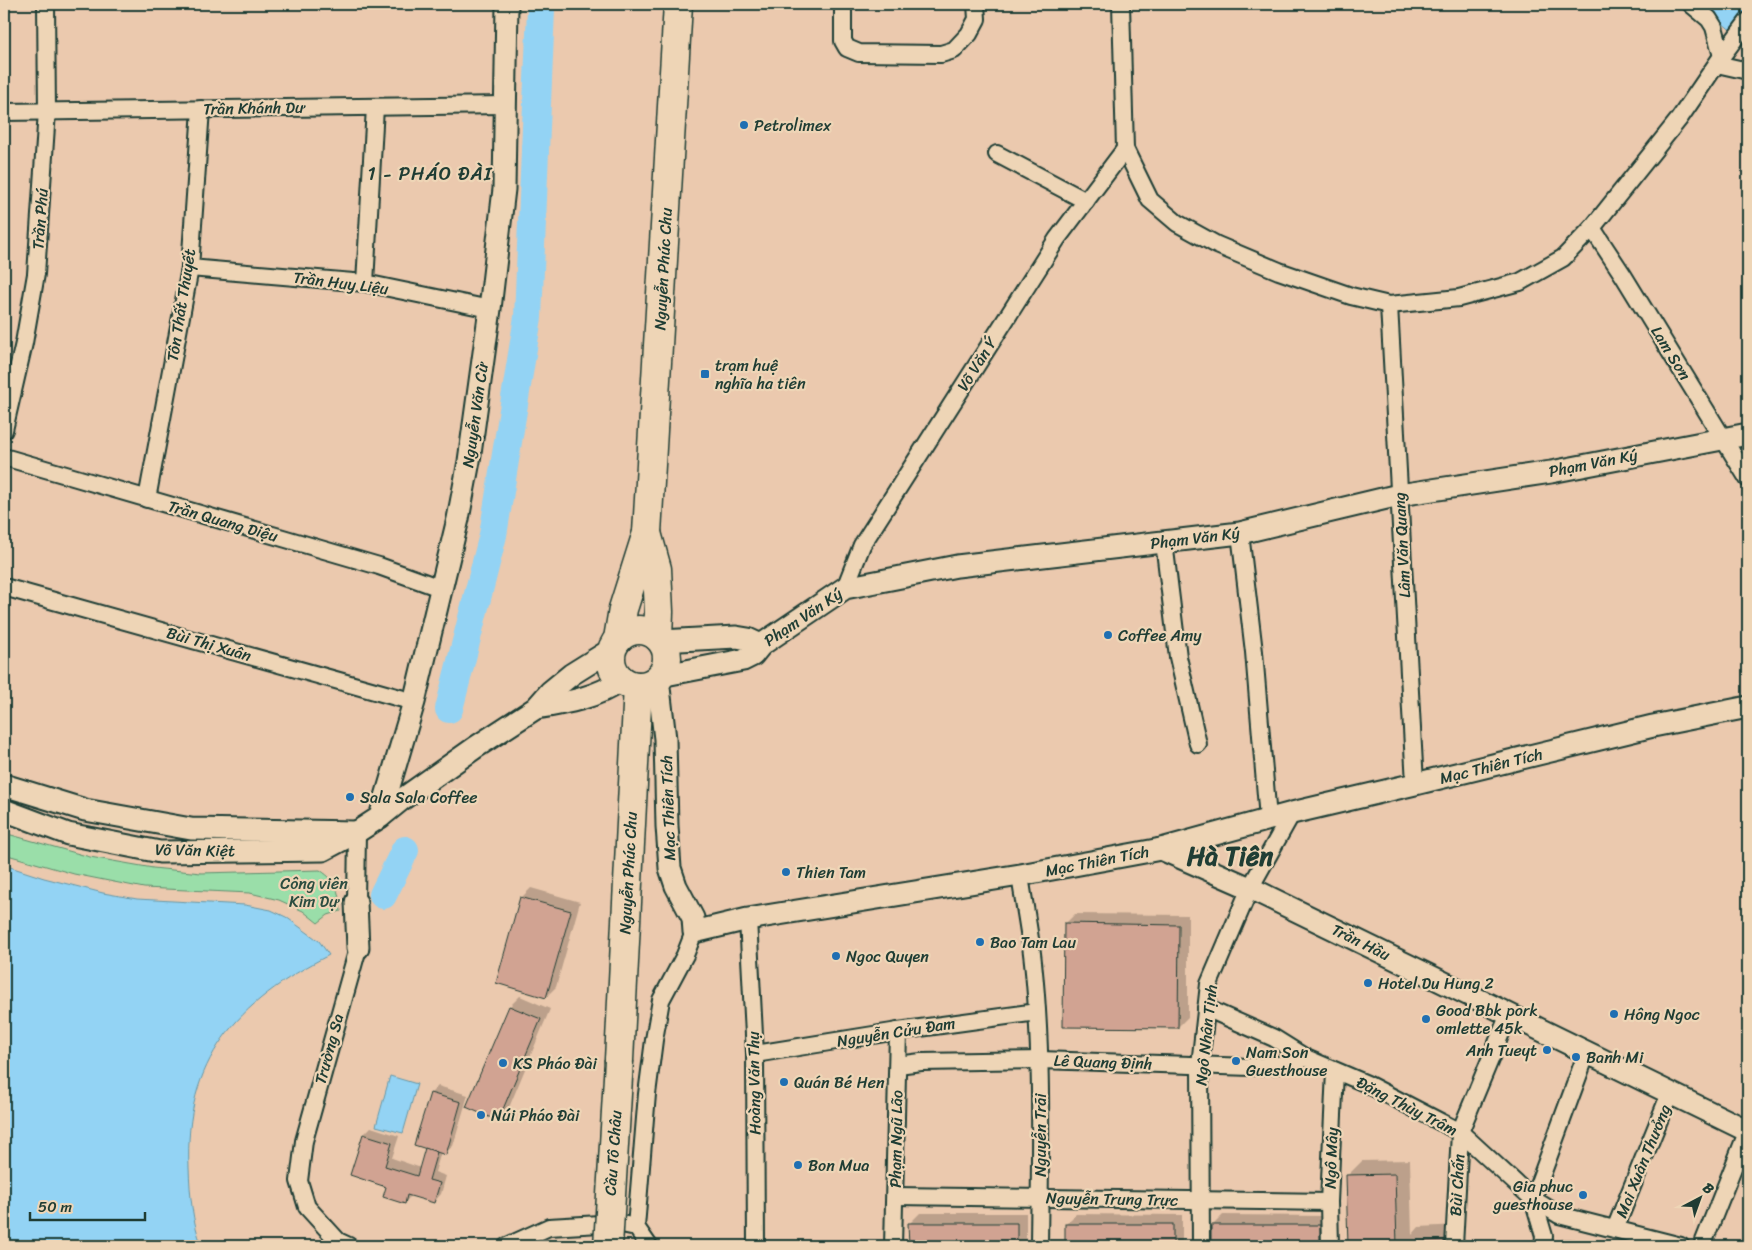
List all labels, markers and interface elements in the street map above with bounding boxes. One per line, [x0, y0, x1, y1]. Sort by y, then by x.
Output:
street label: Trần Khánh Dư [203, 93, 306, 123]
place label: Petrolimex [754, 111, 832, 140]
marker: Petrolimex [738, 119, 750, 131]
district label: 1 - PHÁO ĐÀI [368, 157, 493, 190]
street label: Trần Phú [23, 187, 57, 251]
street label: Nguyễn Phúc Chu [645, 206, 681, 331]
street label: Tôn Thất Thuyết [158, 247, 204, 363]
street label: Trần Huy Liệu [292, 263, 391, 303]
street label: Lam Sơn [1643, 320, 1699, 386]
street label: Võ Văn Ý [949, 330, 1006, 397]
place label: trạm huệ nghĩa ha tiên [715, 351, 806, 398]
street label: Nguyễn Văn Cừ [453, 359, 497, 470]
marker: trạm huệ nghĩa ha tiên [699, 368, 711, 380]
street label: Phạm Văn Ký [1546, 440, 1641, 486]
street label: Trần Quang Diệu [164, 491, 282, 551]
street label: Lâm Văn Quang [1385, 491, 1419, 599]
street label: Phạm Văn Ký [1149, 518, 1242, 558]
street label: Phạm Văn Ký [758, 579, 849, 654]
street label: Bùi Thị Xuân [163, 618, 255, 670]
place label: Coffee Amy [1118, 621, 1202, 650]
marker: Coffee Amy [1102, 629, 1114, 641]
street label: Mạc Thiên Tích [1436, 739, 1546, 793]
street label: Mạc Thiên Tích [652, 755, 684, 861]
place label: Sala Sala Coffee [360, 783, 477, 812]
marker: Sala Sala Coffee [344, 791, 356, 803]
street label: Nguyễn Phúc Chu [610, 810, 646, 935]
district label: Hà Tiên [1187, 833, 1273, 879]
street label: Võ Văn Kiệt [155, 835, 235, 865]
street label: Mạc Thiên Tích [1043, 837, 1151, 885]
place label: Thien Tam [796, 858, 866, 887]
marker: Thien Tam [780, 866, 792, 878]
park label: Công viên Kim Dự [280, 869, 348, 916]
street label: Trần Hầu [1326, 915, 1396, 969]
place label: Bao Tam Lau [990, 928, 1076, 957]
marker: Bao Tam Lau [974, 936, 986, 948]
place label: Ngoc Quyen [846, 942, 929, 971]
marker: Ngoc Quyen [830, 950, 842, 962]
place label: Hotel Du Hung 2 [1378, 969, 1494, 998]
marker: Hotel Du Hung 2 [1362, 977, 1374, 989]
street label: Ngô Nhân Tịnh [1186, 983, 1226, 1087]
place label: Good Bbk pork omlette 45k [1436, 996, 1538, 1043]
place label: Hông Ngoc [1624, 1000, 1700, 1029]
street label: Nguyễn Cửu Đam [835, 1008, 957, 1056]
marker: Hông Ngoc [1608, 1008, 1620, 1020]
street label: Trường Sa [306, 1010, 352, 1088]
marker: Good Bbk pork omlette 45k [1420, 1013, 1432, 1025]
street label: Hoàng Văn Thụ [739, 1031, 769, 1135]
place label: Anh Tueyt [1465, 1036, 1537, 1065]
place label: Nam Son Guesthouse [1246, 1038, 1328, 1085]
place label: Banh Mi [1586, 1043, 1644, 1072]
marker: Anh Tueyt [1541, 1044, 1553, 1056]
street label: Lê Quang Định [1053, 1046, 1153, 1078]
place label: KS Pháo Đài [513, 1049, 597, 1078]
marker: Banh Mi [1570, 1051, 1582, 1063]
marker: Nam Son Guesthouse [1230, 1055, 1242, 1067]
marker: KS Pháo Đài [497, 1057, 509, 1069]
place label: Quán Bé Hen [794, 1068, 885, 1097]
street label: Đặng Thùy Trâm [1351, 1068, 1463, 1144]
marker: Quán Bé Hen [778, 1076, 790, 1088]
street label: Phạm Ngũ Lão [881, 1090, 911, 1188]
street label: Nguyễn Trãi [1026, 1093, 1055, 1177]
street label: Mai Xuân Thưởng [1607, 1100, 1679, 1222]
place label: Núi Pháo Đài [491, 1101, 580, 1130]
marker: Núi Pháo Đài [475, 1109, 487, 1121]
street label: Cầu Tô Châu [596, 1109, 630, 1197]
street label: Ngô Mây [1315, 1126, 1347, 1189]
place label: Bon Mua [808, 1151, 869, 1180]
street label: Bùi Chấn [1441, 1153, 1473, 1217]
marker: Bon Mua [792, 1159, 804, 1171]
place label: Gia phuc guesthouse [1492, 1172, 1573, 1219]
north arrow [1674, 1172, 1724, 1222]
text: B [1697, 1176, 1720, 1201]
street label: Nguyễn Trung Trực [1046, 1183, 1178, 1215]
marker: Gia phuc guesthouse [1577, 1189, 1589, 1201]
scale bar [30, 1190, 145, 1222]
text: 50 m [38, 1194, 73, 1220]

